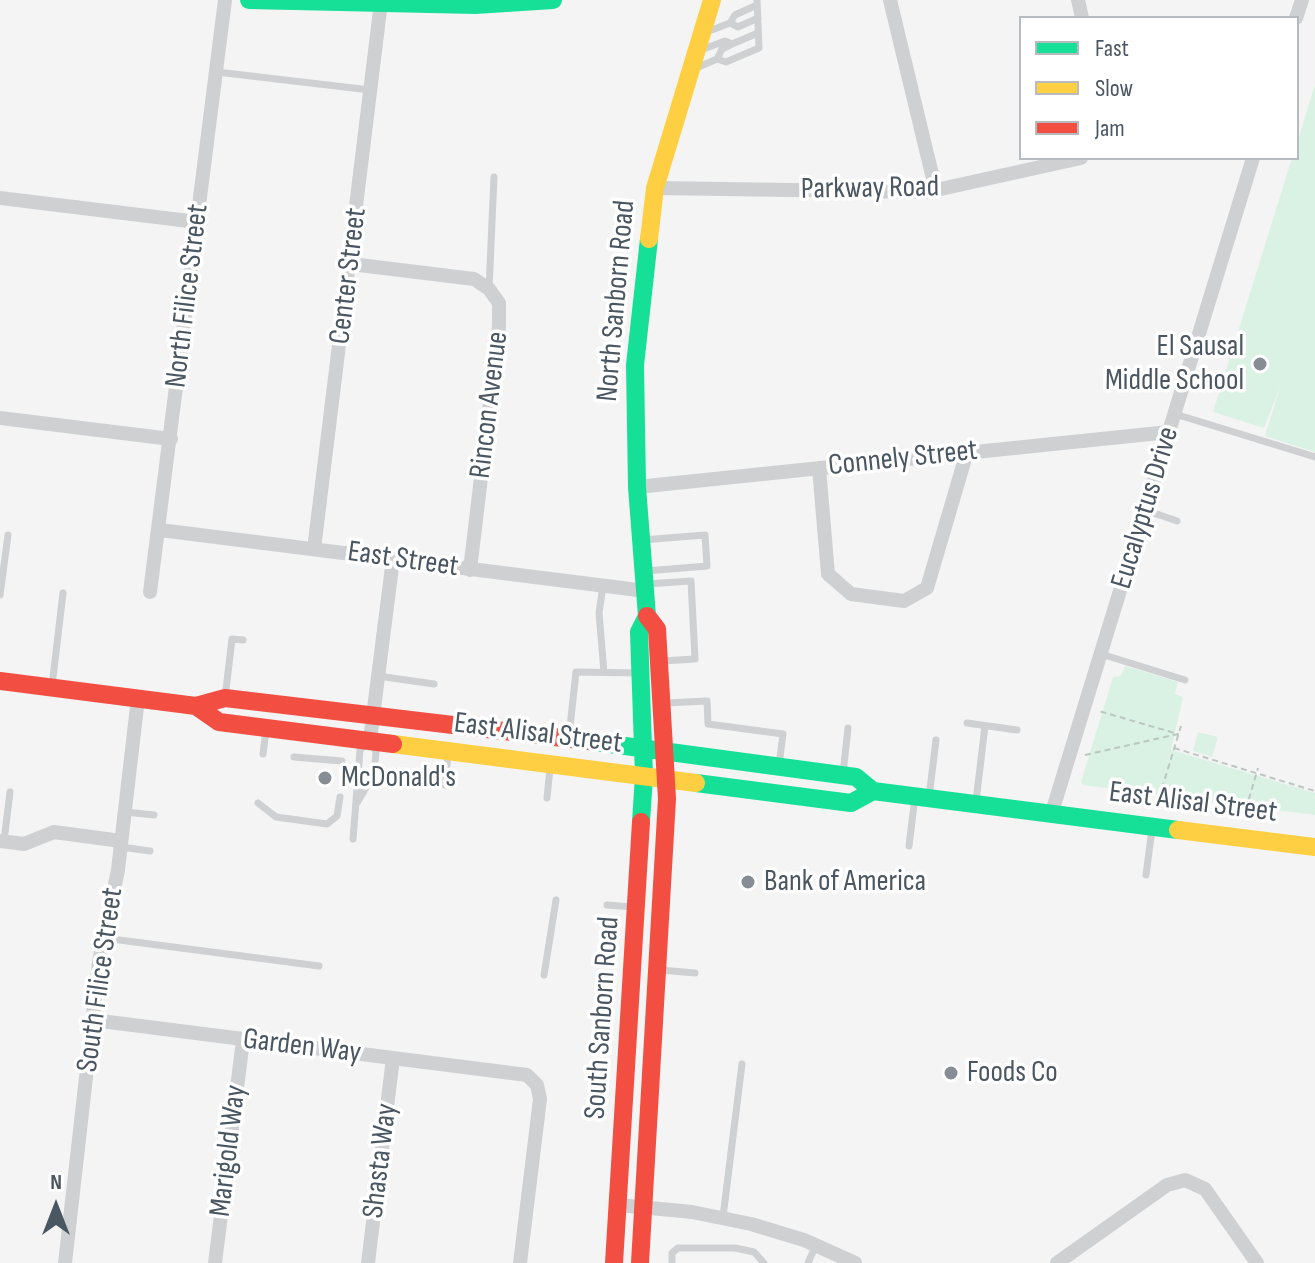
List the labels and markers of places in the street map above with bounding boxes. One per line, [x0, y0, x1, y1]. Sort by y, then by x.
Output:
place label: El Sausal Middle School [1105, 329, 1244, 400]
marker: El Sausal Middle School [1251, 355, 1269, 373]
place label: McDonald's [341, 760, 456, 796]
marker: McDonald's [316, 769, 334, 787]
place label: Bank of America [764, 864, 926, 900]
marker: Bank of America [739, 873, 757, 891]
place label: Foods Co [967, 1055, 1058, 1091]
marker: Foods Co [942, 1064, 960, 1082]

